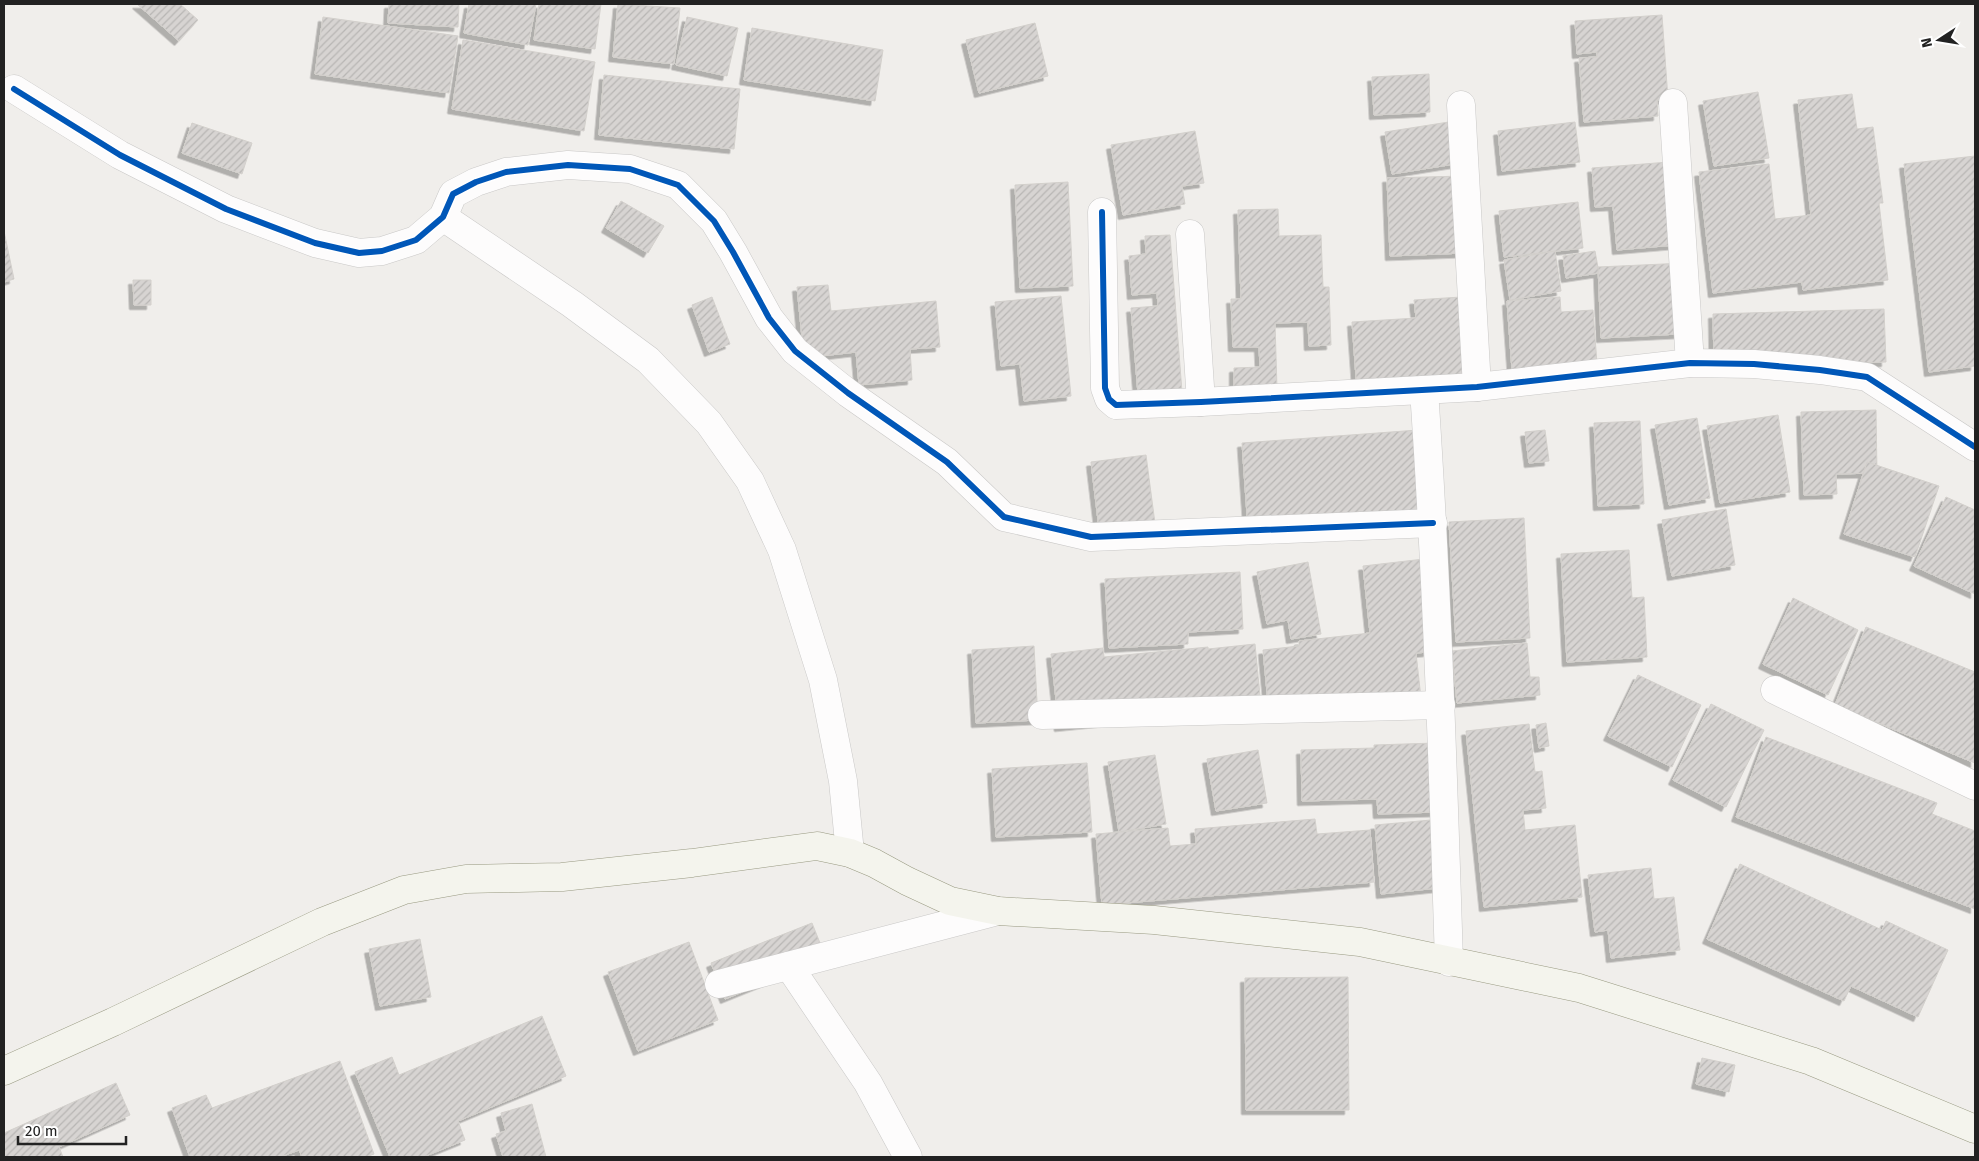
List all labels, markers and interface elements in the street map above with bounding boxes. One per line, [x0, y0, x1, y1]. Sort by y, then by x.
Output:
north arrow [1914, 15, 1964, 65]
text: N [1917, 36, 1936, 49]
scale bar [18, 1114, 125, 1146]
text: 20 m [25, 1122, 58, 1140]

